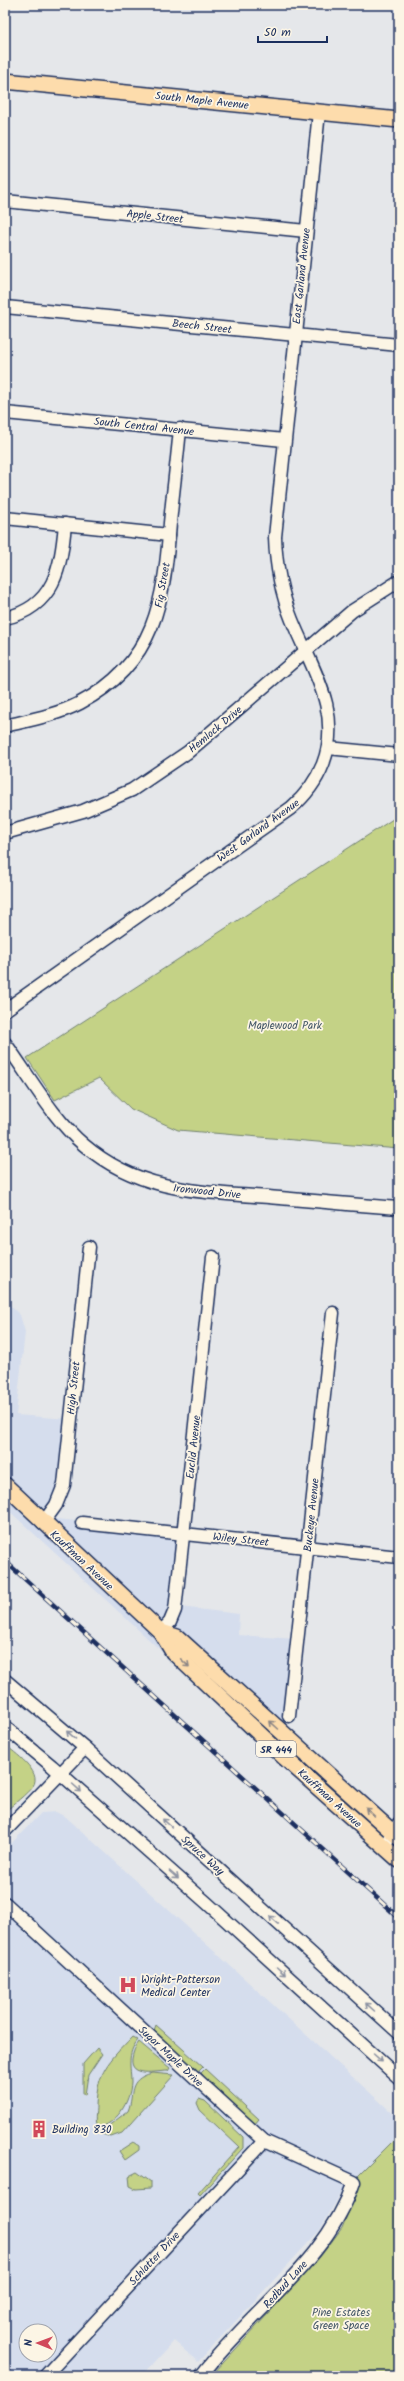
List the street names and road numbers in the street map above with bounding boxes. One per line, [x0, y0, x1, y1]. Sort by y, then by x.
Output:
street label: South Maple Avenue [154, 87, 250, 115]
street label: Apple Street [126, 205, 185, 229]
street label: East Garland Avenue [288, 227, 316, 325]
street label: Beech Street [171, 315, 233, 339]
street label: South Central Avenue [93, 413, 195, 441]
street label: Fig Street [150, 560, 176, 609]
street label: Hemlock Drive [185, 702, 247, 758]
street label: West Garland Avenue [213, 795, 304, 867]
street label: Ironwood Drive [172, 1179, 242, 1205]
street label: High Street [62, 1360, 86, 1416]
street label: Euclid Avenue [182, 1414, 206, 1480]
street label: Buckeye Avenue [299, 1477, 325, 1553]
street label: Kauffman Avenue [45, 1526, 117, 1595]
street label: Wiley Street [212, 1528, 271, 1552]
road number: SR 444 [256, 1741, 296, 1757]
street label: Kauffman Avenue [293, 1765, 366, 1833]
street label: Spruce Way [177, 1831, 229, 1881]
street label: Sugar Maple Drive [134, 2022, 207, 2092]
street label: Schlatter Drive [125, 2227, 185, 2290]
street label: Redbud Lane [259, 2256, 312, 2313]

